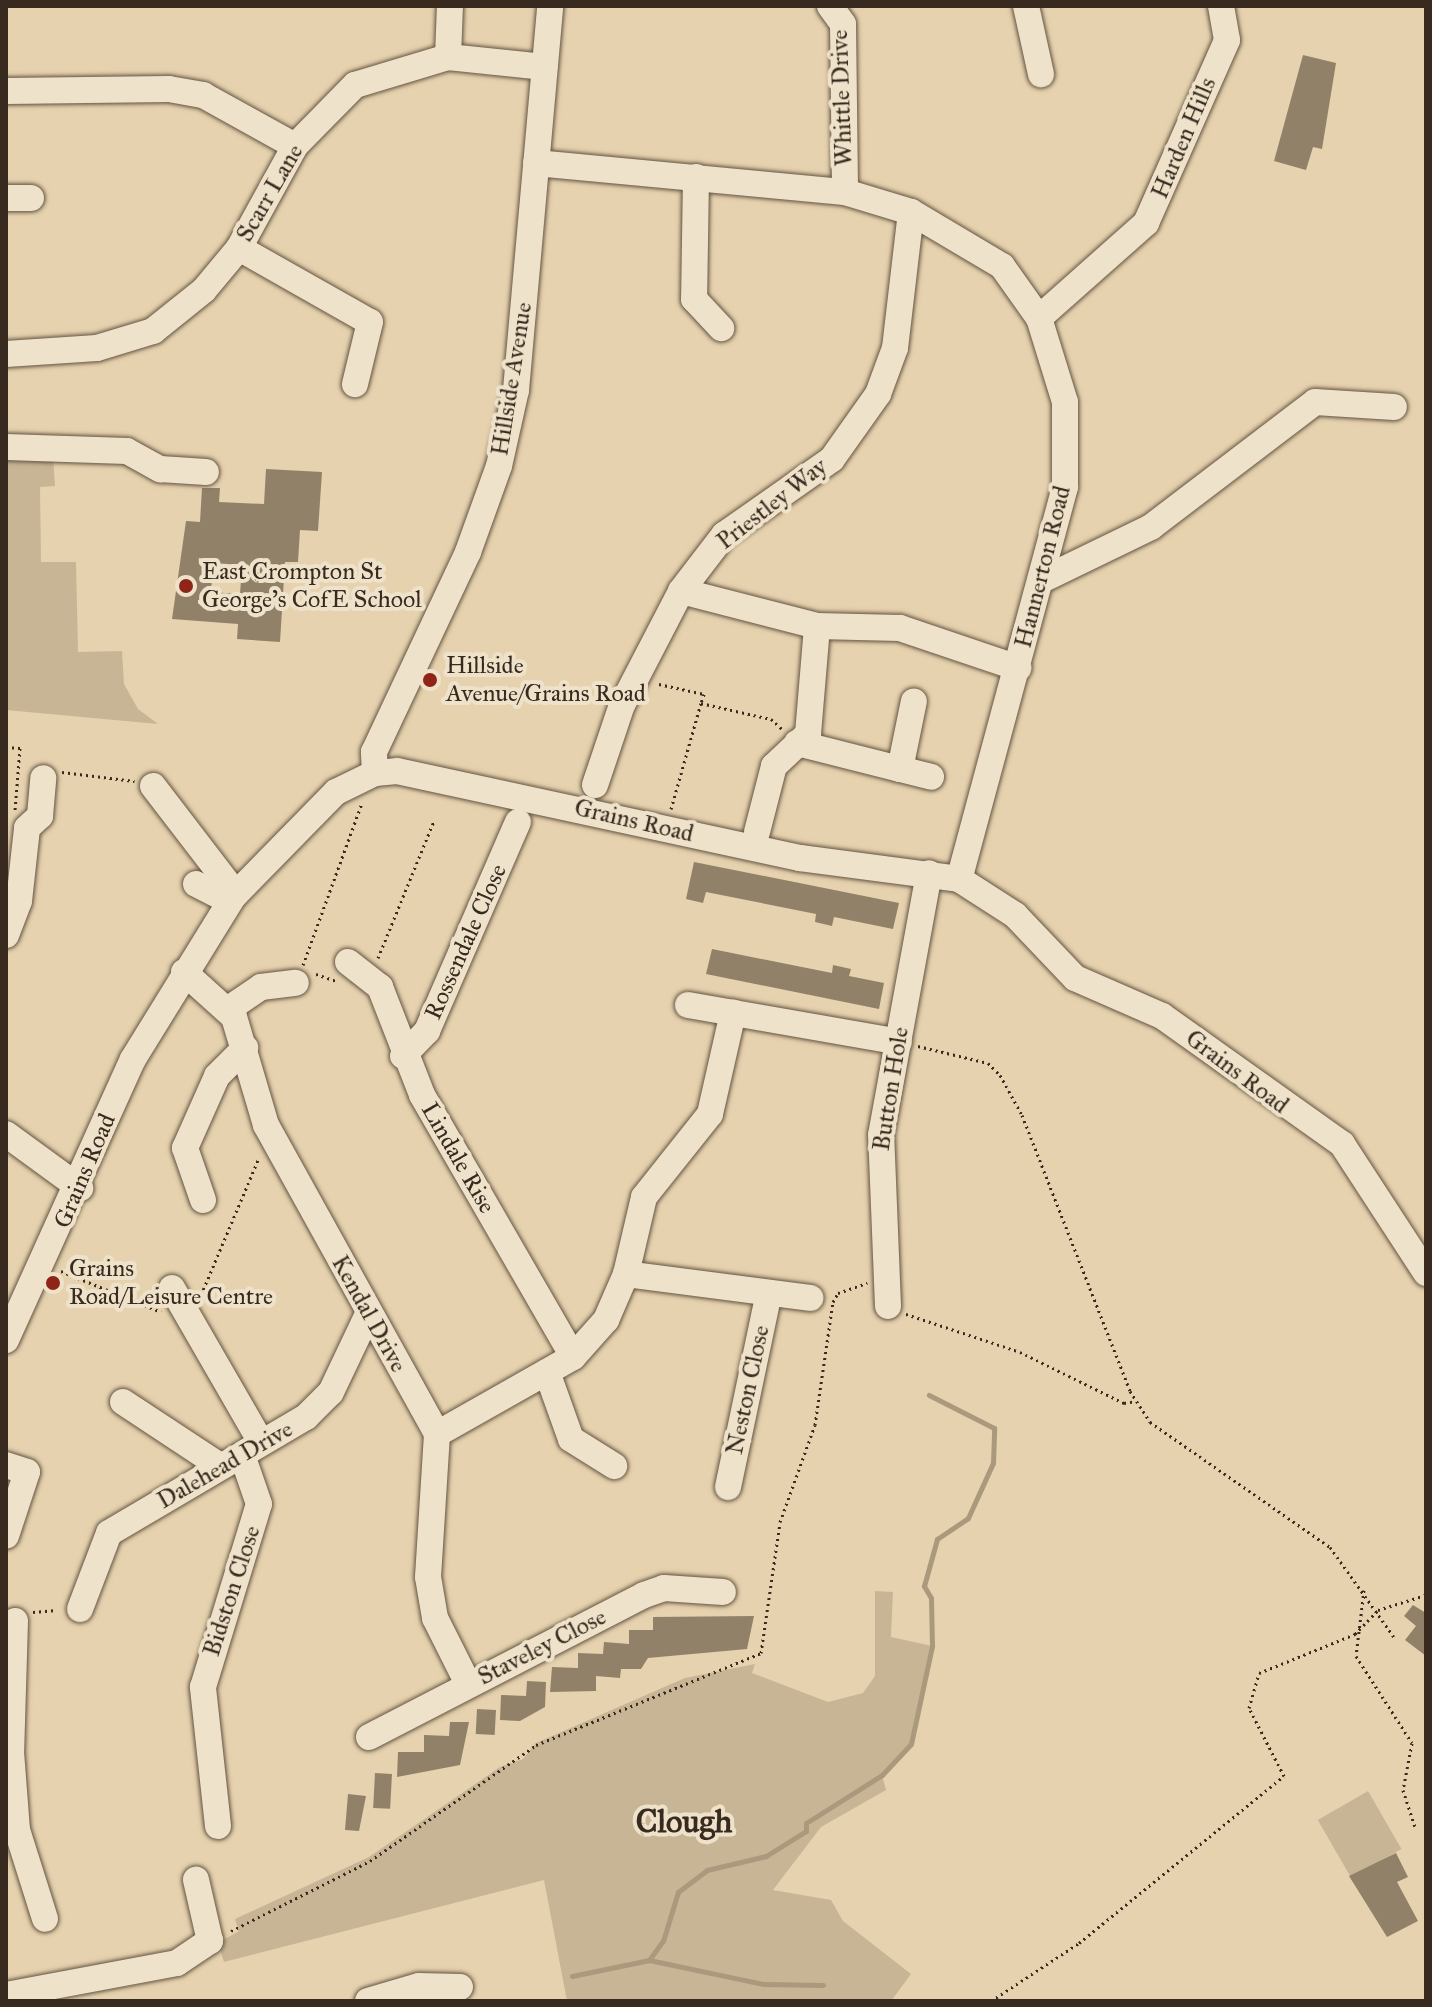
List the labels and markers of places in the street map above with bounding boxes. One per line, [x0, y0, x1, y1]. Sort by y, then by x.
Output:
place label: East Crompton St George's CofE School [202, 558, 422, 614]
marker: East Crompton St George's CofE School [177, 577, 195, 595]
place label: Hillside Avenue/Grains Road [446, 652, 646, 708]
marker: Hillside Avenue/Grains Road [421, 671, 439, 689]
place label: Grains Road/Leisure Centre [69, 1255, 273, 1311]
marker: Grains Road/Leisure Centre [44, 1274, 62, 1292]

